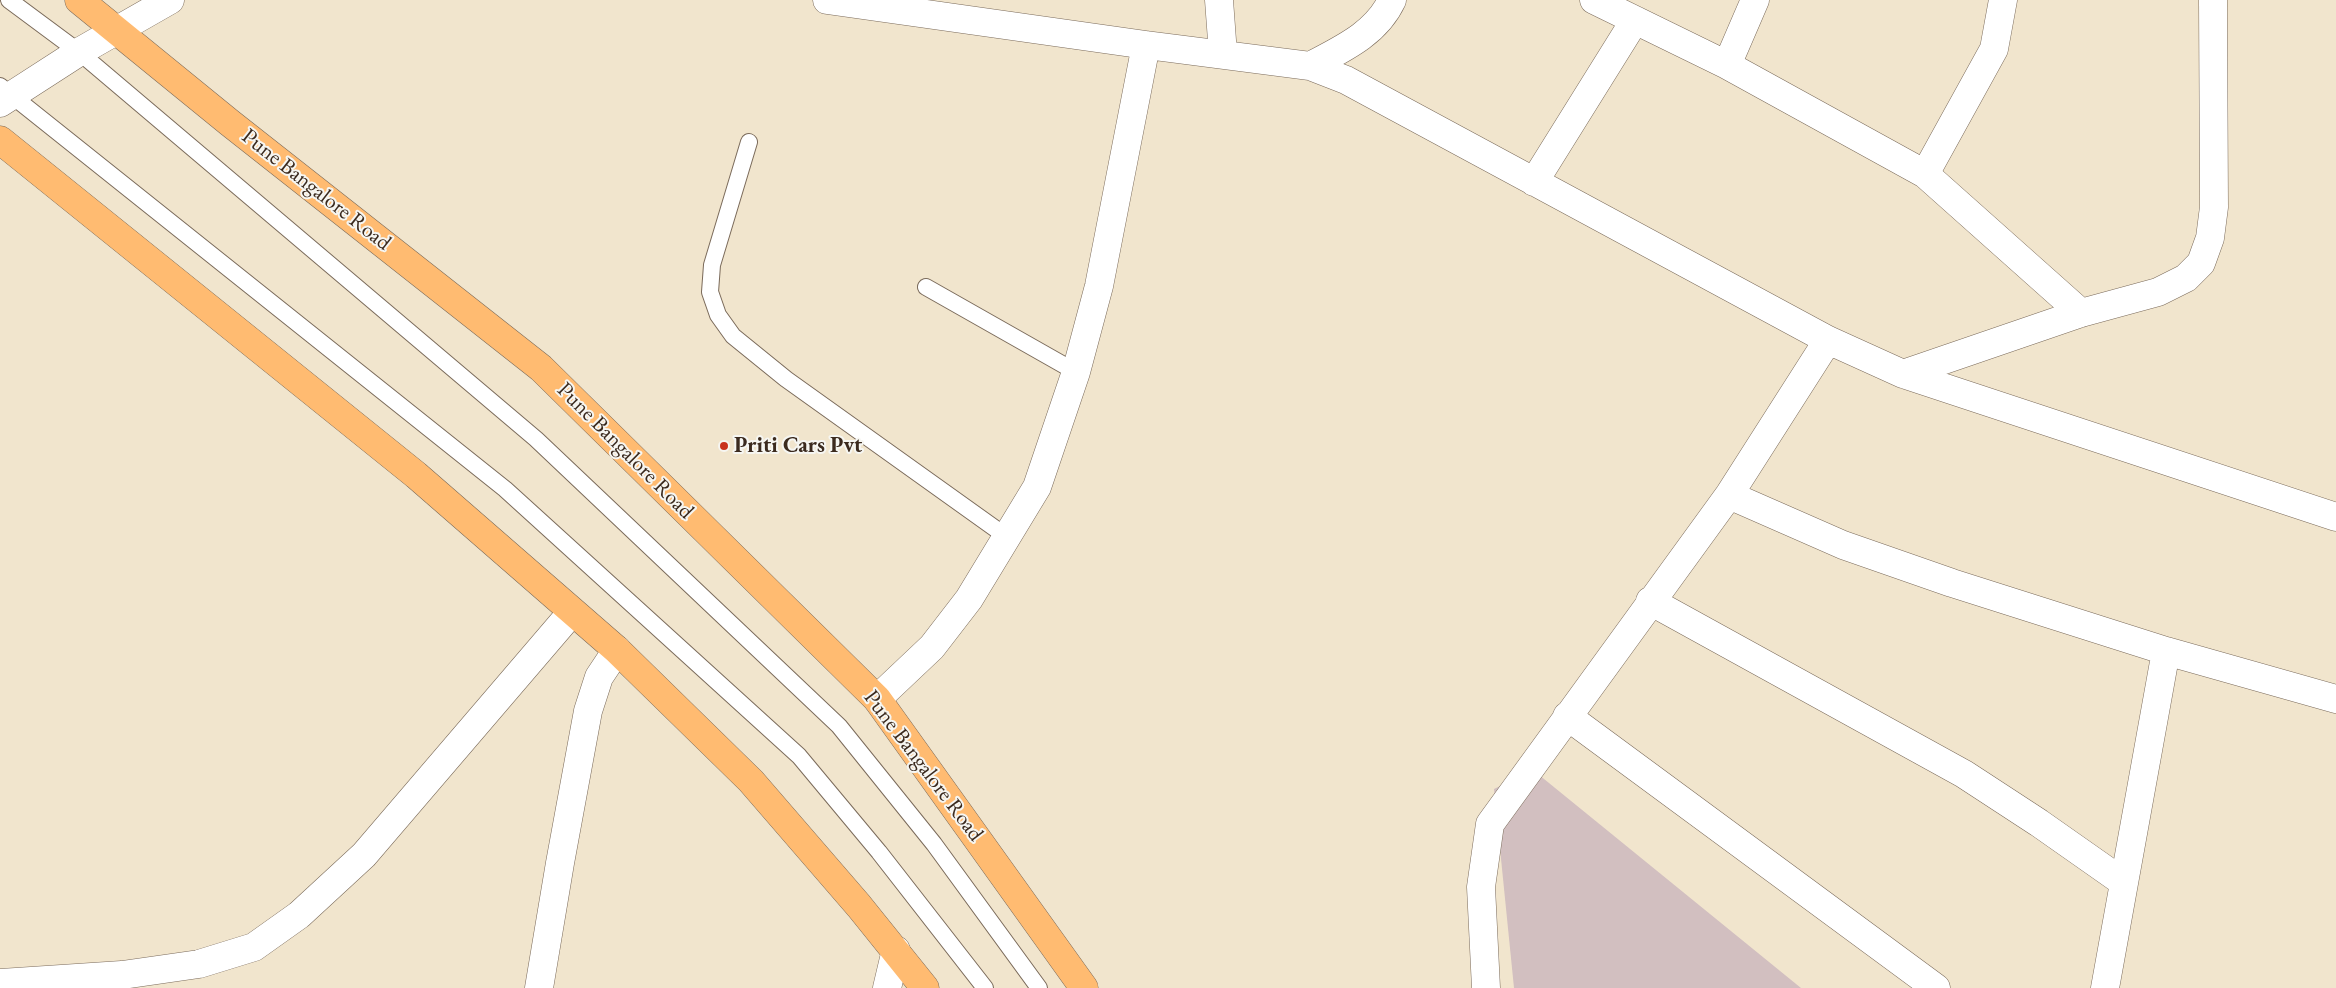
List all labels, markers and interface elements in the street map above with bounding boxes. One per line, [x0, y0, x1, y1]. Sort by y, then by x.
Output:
street label: Pune Bangalore Road [236, 123, 396, 257]
street label: Pune Bangalore Road [551, 377, 699, 525]
place label: Priti Cars Pvt [734, 433, 862, 459]
marker: Priti Cars Pvt [718, 440, 730, 452]
street label: Pune Bangalore Road [858, 685, 988, 847]

